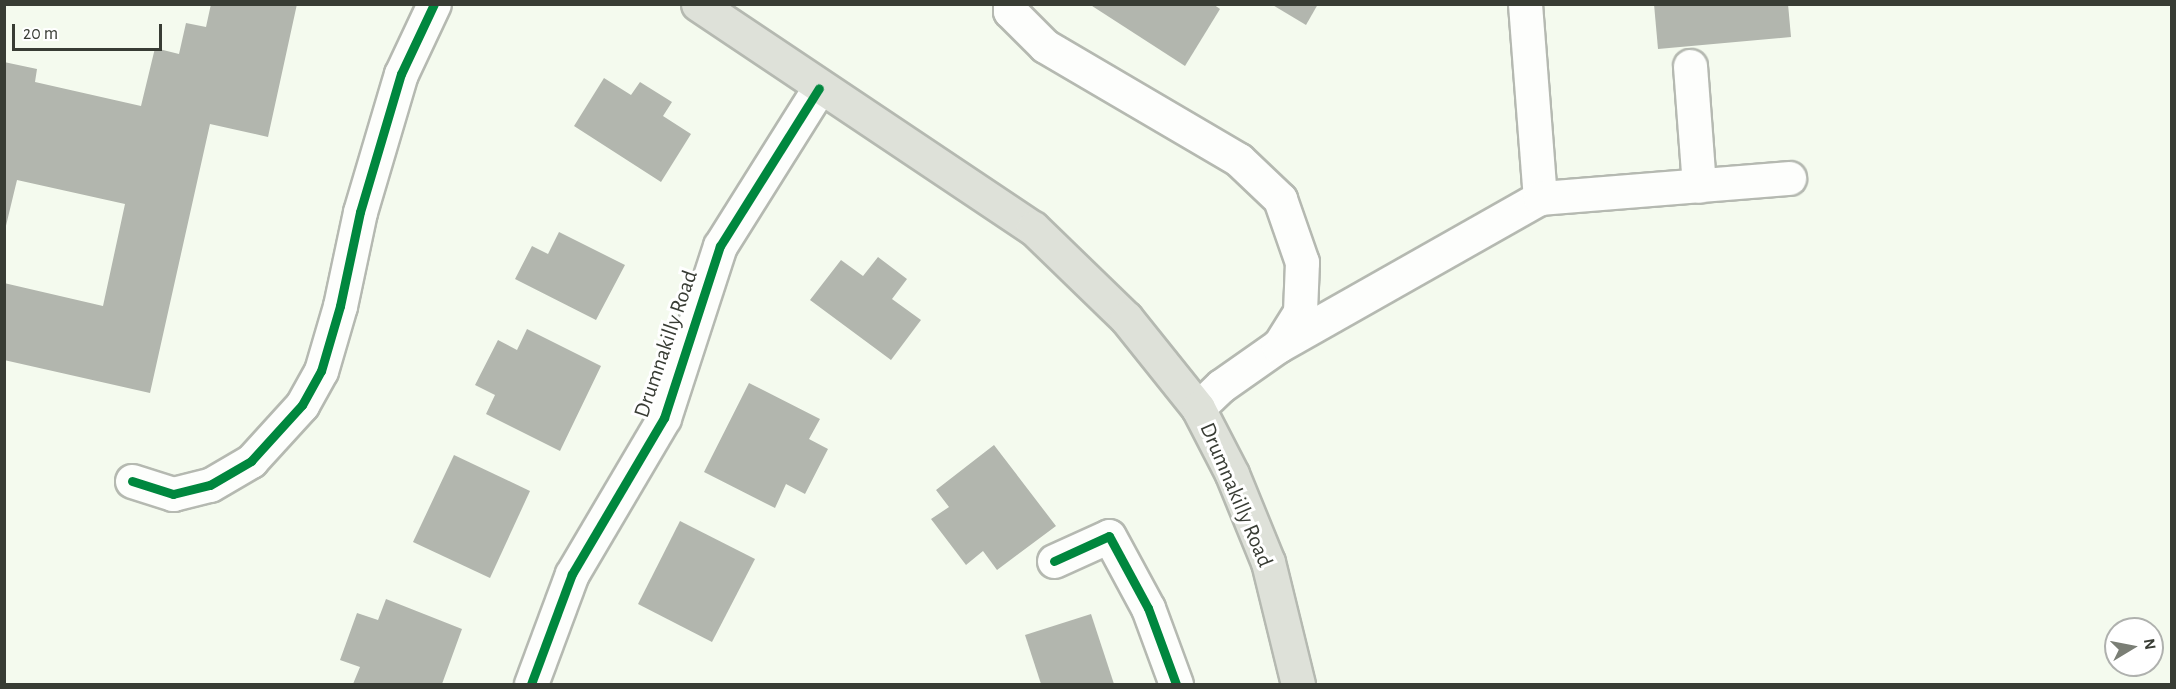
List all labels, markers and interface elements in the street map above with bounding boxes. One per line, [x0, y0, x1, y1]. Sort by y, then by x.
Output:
scale bar [15, 12, 165, 50]
text: 20 m [23, 25, 58, 43]
street label: Drumnakilly Road [628, 267, 704, 421]
street label: Drumnakilly Road [1194, 419, 1278, 571]
north arrow [2104, 617, 2164, 677]
text: N [2141, 637, 2159, 651]

